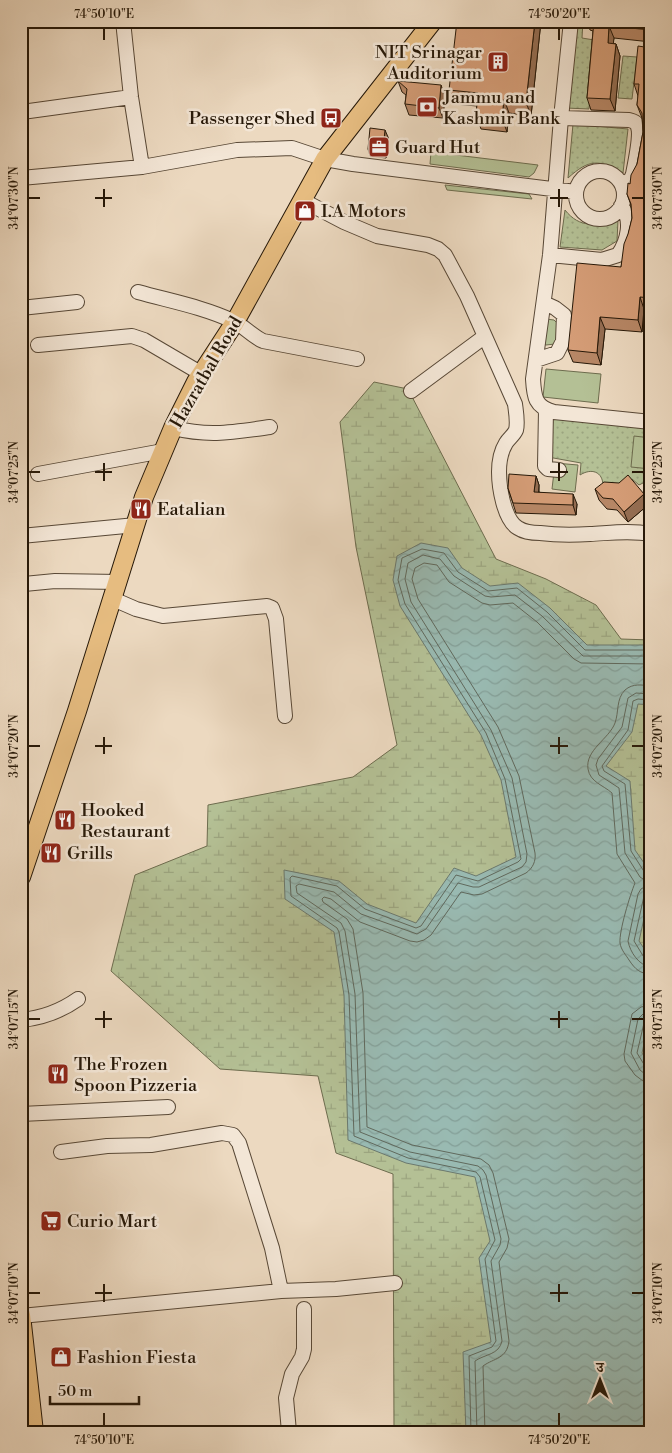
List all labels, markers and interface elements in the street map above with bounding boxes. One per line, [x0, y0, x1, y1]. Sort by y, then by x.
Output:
text: 74°50'10"E [74, 7, 134, 22]
text: 74°50'20"E [528, 7, 590, 22]
place label: NIT Srinagar Auditorium [375, 41, 482, 85]
building icon: NIT Srinagar Auditorium [486, 50, 510, 74]
place label: Jammu and Kashmir Bank [442, 86, 561, 130]
bank icon: Jammu and Kashmir Bank [415, 95, 439, 119]
bus stop icon: Passenger Shed [319, 106, 343, 130]
place label: Passenger Shed [189, 107, 316, 130]
office icon: Guard Hut [367, 135, 391, 159]
place label: Guard Hut [395, 136, 481, 159]
text: 34°07'30"N [7, 166, 22, 230]
text: 34°07'30"N [651, 166, 666, 230]
shop icon: I.A Motors [293, 199, 317, 223]
place label: I.A Motors [321, 200, 406, 223]
street label: Hazratbal Road [165, 311, 248, 432]
text: 34°07'25"N [7, 441, 22, 503]
text: 34°07'25"N [651, 441, 666, 503]
restaurant icon: Eatalian [129, 497, 153, 521]
place label: Eatalian [157, 498, 226, 521]
text: 34°07'20"N [7, 714, 22, 778]
text: 34°07'20"N [651, 714, 666, 778]
place label: Hooked Restaurant [81, 799, 171, 843]
restaurant icon: Hooked Restaurant [53, 808, 77, 832]
restaurant icon: Grills [39, 841, 63, 865]
place label: Grills [67, 842, 113, 865]
text: 34°07'15"N [7, 989, 22, 1049]
text: 34°07'15"N [651, 989, 666, 1049]
place label: The Frozen Spoon Pizzeria [74, 1053, 198, 1097]
restaurant icon: The Frozen Spoon Pizzeria [46, 1062, 70, 1086]
supermarket icon: Curio Mart [39, 1209, 63, 1233]
place label: Curio Mart [67, 1210, 158, 1233]
text: 34°07'10"N [7, 1262, 22, 1324]
text: 34°07'10"N [651, 1262, 666, 1324]
shop icon: Fashion Fiesta [49, 1345, 73, 1369]
place label: Fashion Fiesta [77, 1346, 197, 1369]
north arrow [574, 1356, 624, 1406]
text: उ [595, 1359, 604, 1377]
scale bar [50, 1373, 139, 1405]
text: 50 m [58, 1382, 92, 1401]
text: 74°50'10"E [74, 1433, 134, 1448]
text: 74°50'20"E [528, 1433, 590, 1448]

